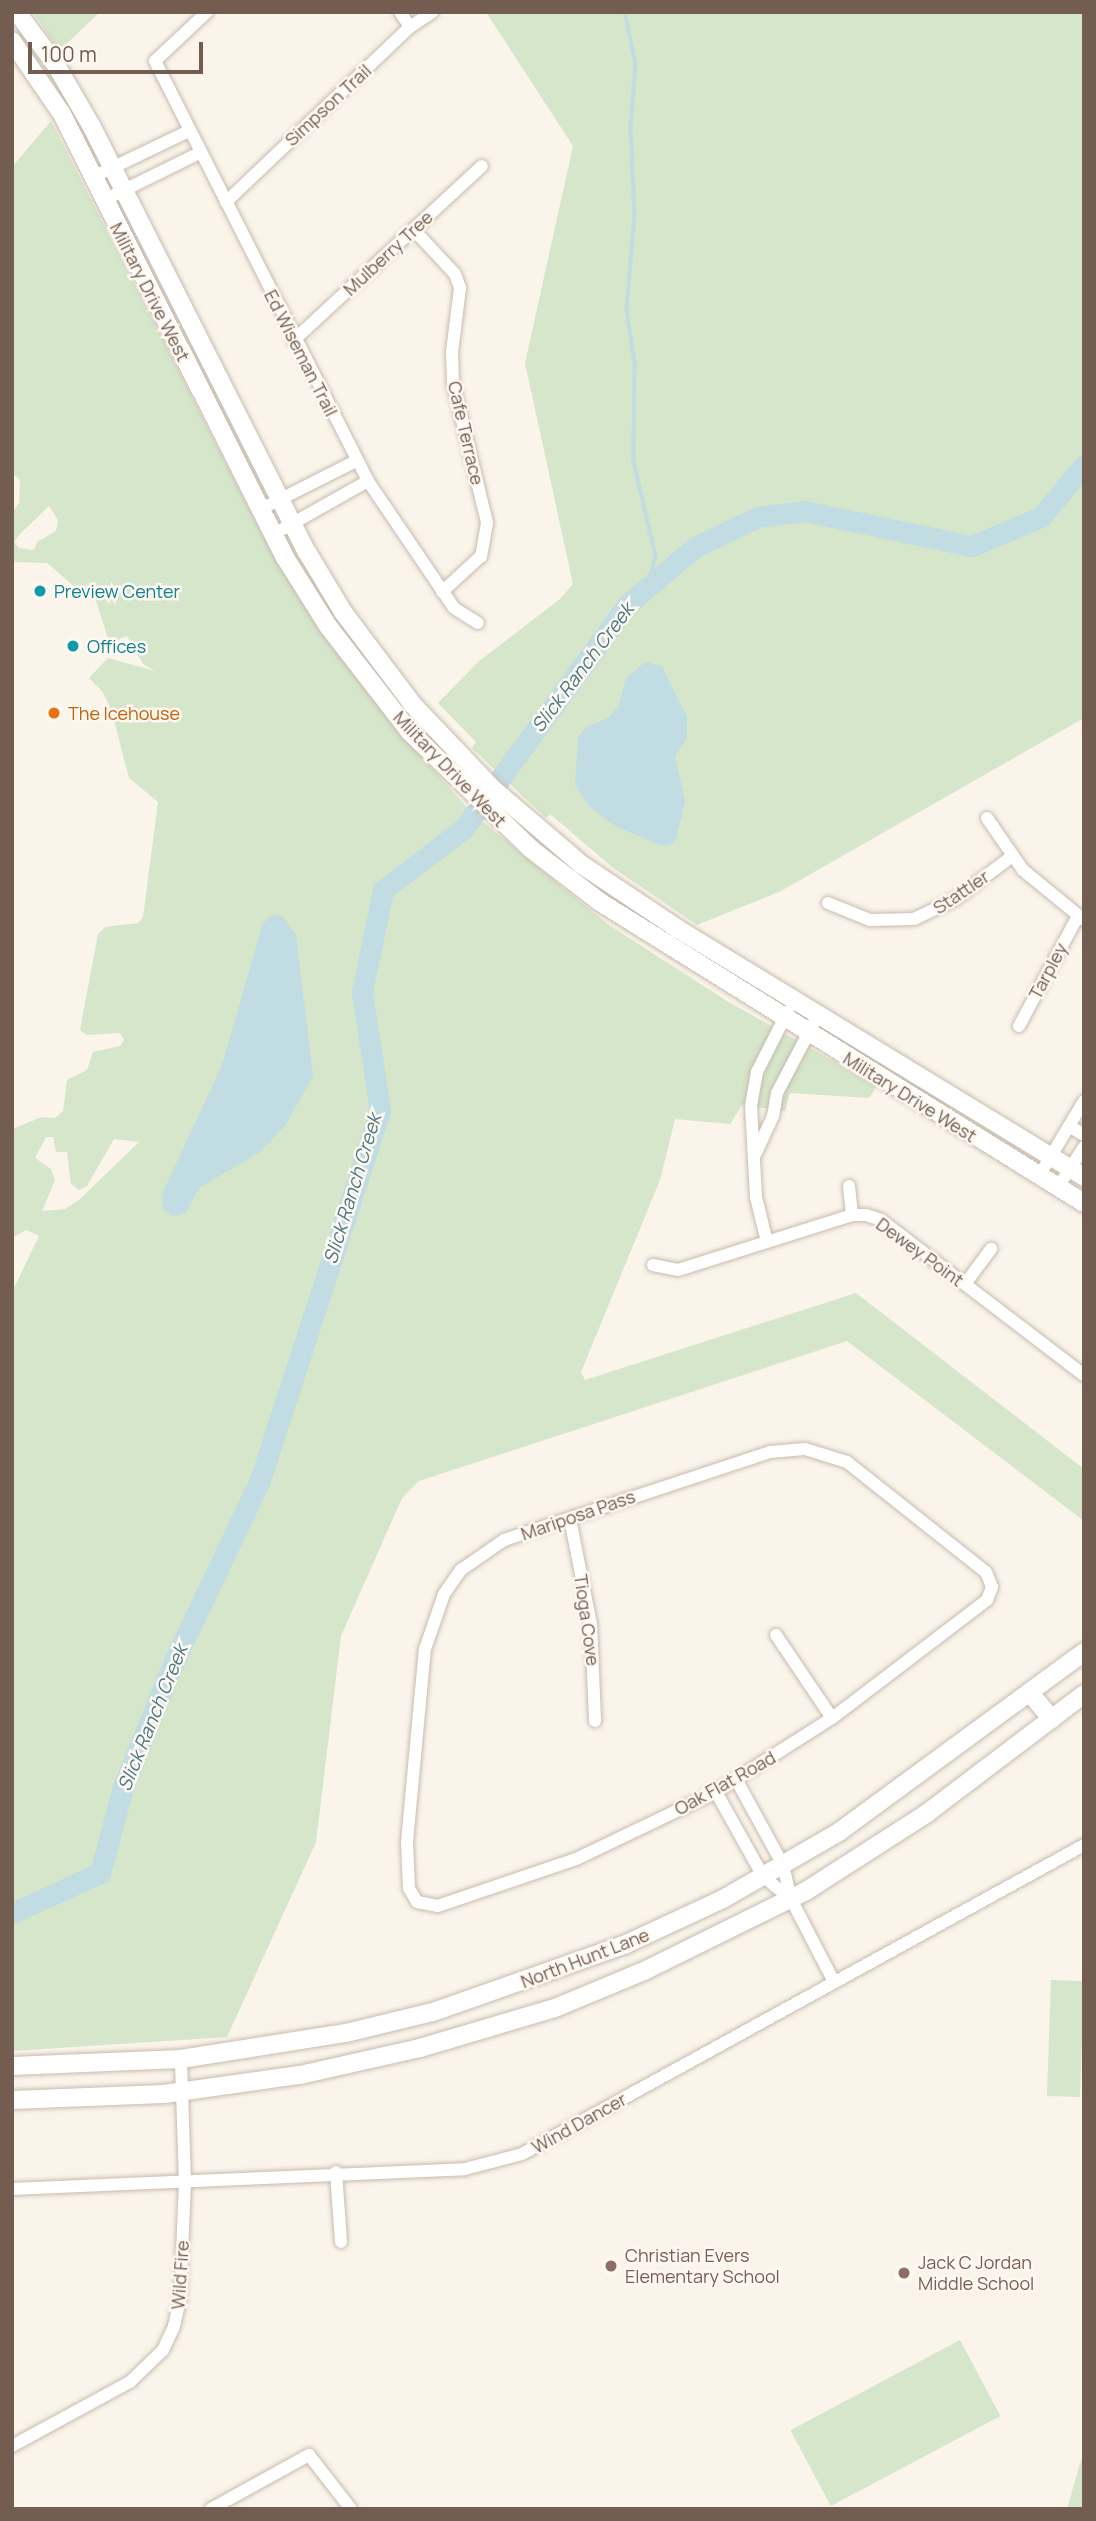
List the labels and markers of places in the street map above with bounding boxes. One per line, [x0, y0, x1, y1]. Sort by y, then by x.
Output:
place label: Preview Center [54, 580, 180, 602]
marker: Preview Center [32, 583, 48, 599]
place label: Offices [87, 635, 146, 657]
marker: Offices [65, 638, 81, 654]
place label: The Icehouse [68, 702, 180, 724]
marker: The Icehouse [46, 705, 62, 721]
place label: Christian Evers Elementary School [625, 2245, 780, 2288]
place label: Jack C Jordan Middle School [918, 2252, 1034, 2294]
marker: Christian Evers Elementary School [603, 2258, 619, 2274]
marker: Jack C Jordan Middle School [896, 2265, 912, 2281]

